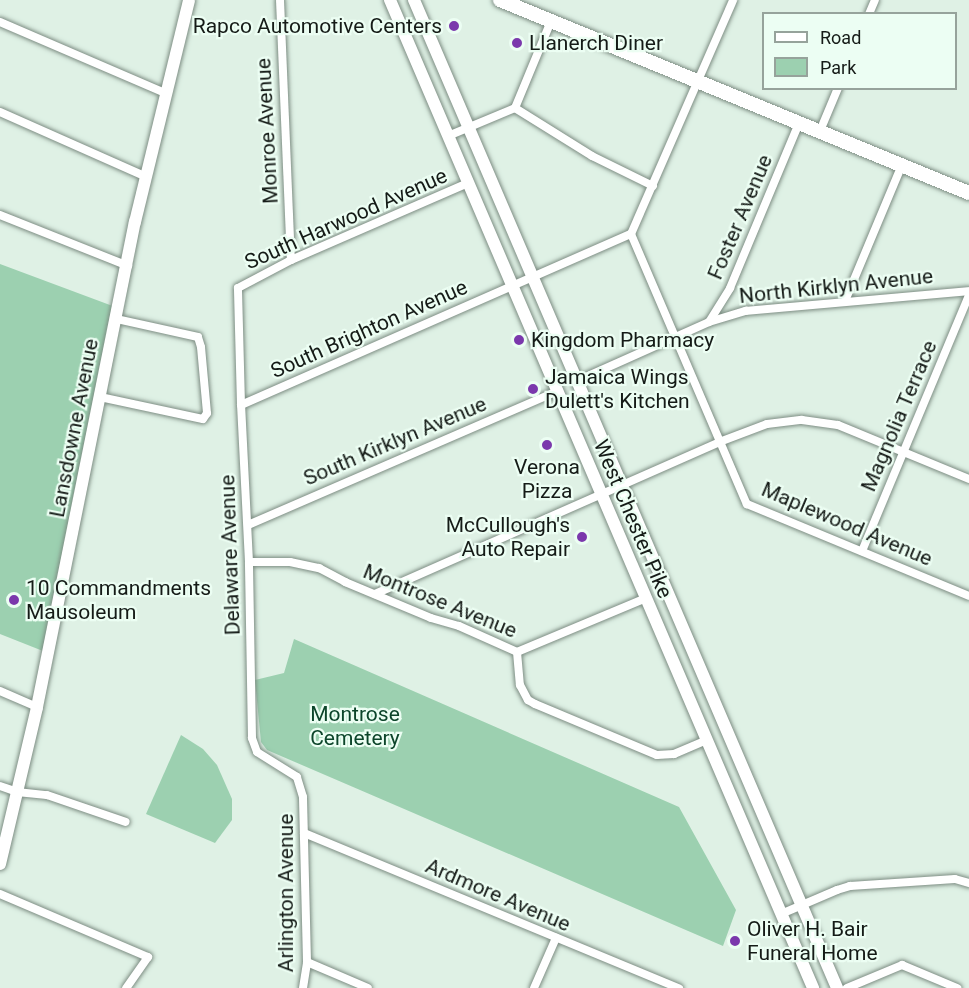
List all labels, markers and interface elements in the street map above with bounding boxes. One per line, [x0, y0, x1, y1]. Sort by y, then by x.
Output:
legend [762, 12, 957, 90]
place label: Rapco Automotive Centers [193, 13, 442, 39]
marker: Rapco Automotive Centers [447, 19, 461, 33]
text: Road [820, 27, 861, 48]
place label: Llanerch Diner [529, 30, 663, 56]
marker: Llanerch Diner [510, 36, 524, 50]
text: Park [820, 57, 856, 78]
street label: Monroe Avenue [251, 58, 283, 204]
street label: Foster Avenue [702, 151, 778, 283]
street label: South Harwood Avenue [241, 163, 451, 275]
street label: North Kirklyn Avenue [738, 263, 934, 309]
street label: South Brighton Avenue [267, 274, 471, 384]
place label: Kingdom Pharmacy [531, 327, 714, 353]
marker: Kingdom Pharmacy [512, 333, 526, 347]
street label: Lansdowne Avenue [44, 337, 104, 519]
street label: Magnolia Terrace [856, 337, 942, 495]
place label: Jamaica Wings Dulett's Kitchen [545, 364, 690, 414]
marker: Jamaica Wings Dulett's Kitchen [526, 382, 540, 396]
street label: South Kirklyn Avenue [300, 391, 490, 491]
street label: West Chester Pike [588, 436, 678, 602]
marker: Verona Pizza [540, 438, 554, 452]
place label: Verona Pizza [514, 454, 580, 504]
street label: Delaware Avenue [215, 474, 245, 636]
street label: Maplewood Avenue [758, 477, 936, 571]
place label: McCullough's Auto Repair [446, 512, 570, 562]
marker: McCullough's Auto Repair [575, 530, 589, 544]
street label: Montrose Avenue [359, 559, 521, 643]
place label: 10 Commandments Mausoleum [26, 575, 211, 625]
marker: 10 Commandments Mausoleum [7, 593, 21, 607]
park label: Montrose Cemetery [310, 701, 400, 751]
street label: Arlington Avenue [273, 814, 299, 972]
street label: Ardmore Avenue [422, 853, 574, 937]
place label: Oliver H. Bair Funeral Home [747, 916, 878, 966]
marker: Oliver H. Bair Funeral Home [728, 934, 742, 948]

